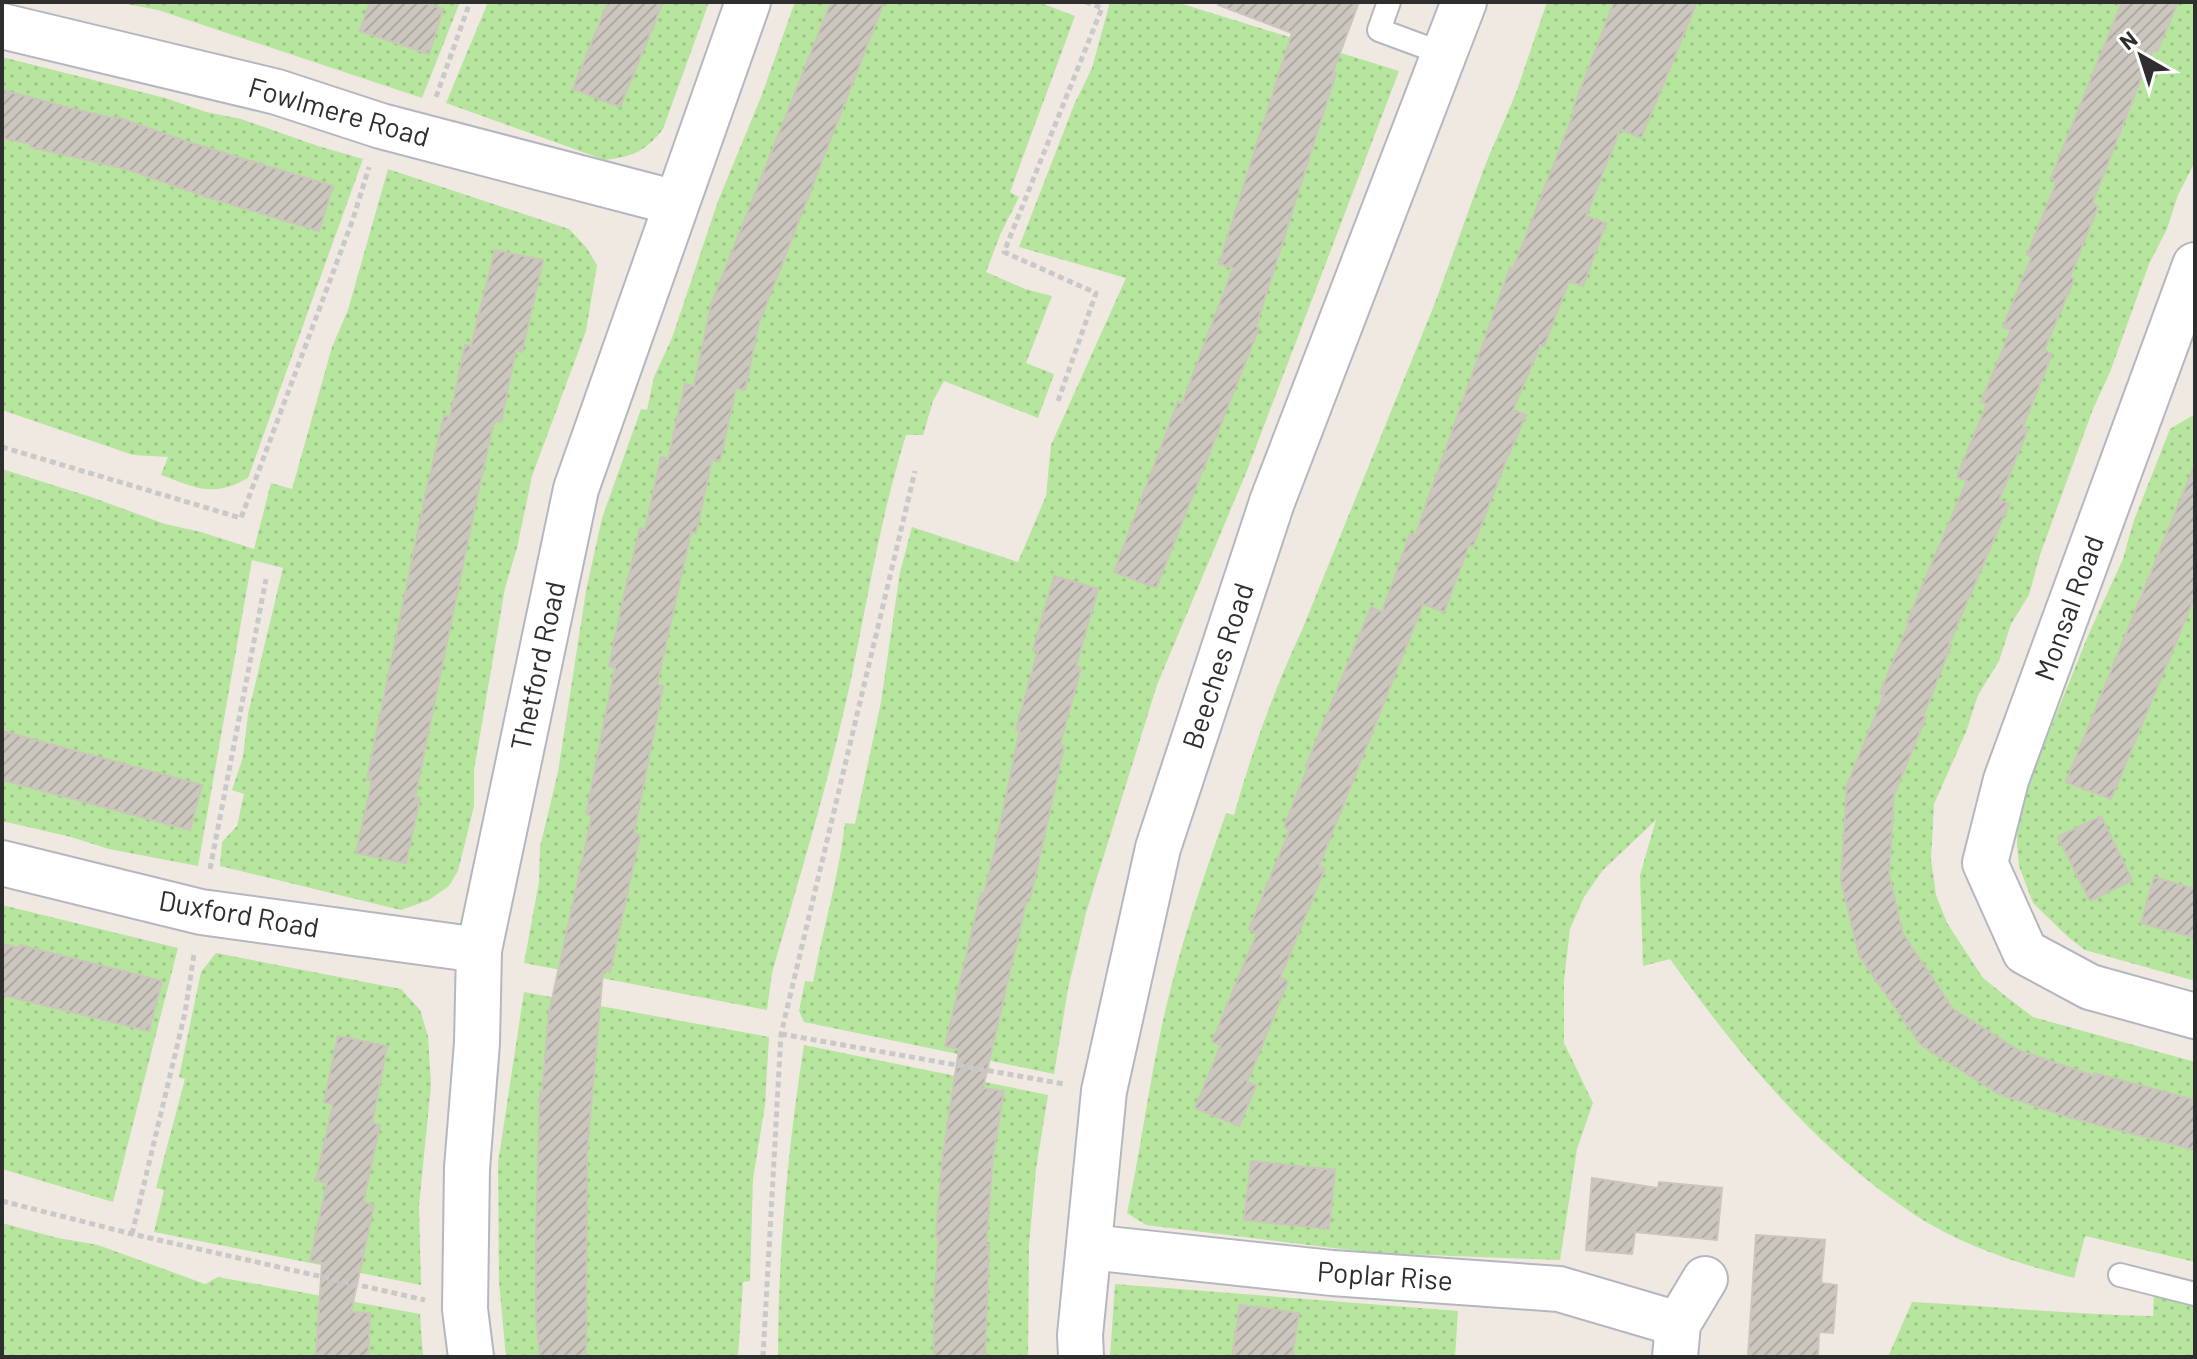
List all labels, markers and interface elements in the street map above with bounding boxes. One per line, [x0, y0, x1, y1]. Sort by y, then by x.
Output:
north arrow [2101, 16, 2181, 96]
text: N [2114, 25, 2142, 54]
street label: Fowlmere Road [245, 69, 434, 153]
street label: Monsal Road [2026, 530, 2110, 685]
street label: Thetford Road [502, 578, 572, 754]
street label: Beeches Road [1174, 578, 1260, 753]
street label: Duxford Road [156, 882, 322, 944]
street label: Poplar Rise [1316, 1253, 1454, 1297]

